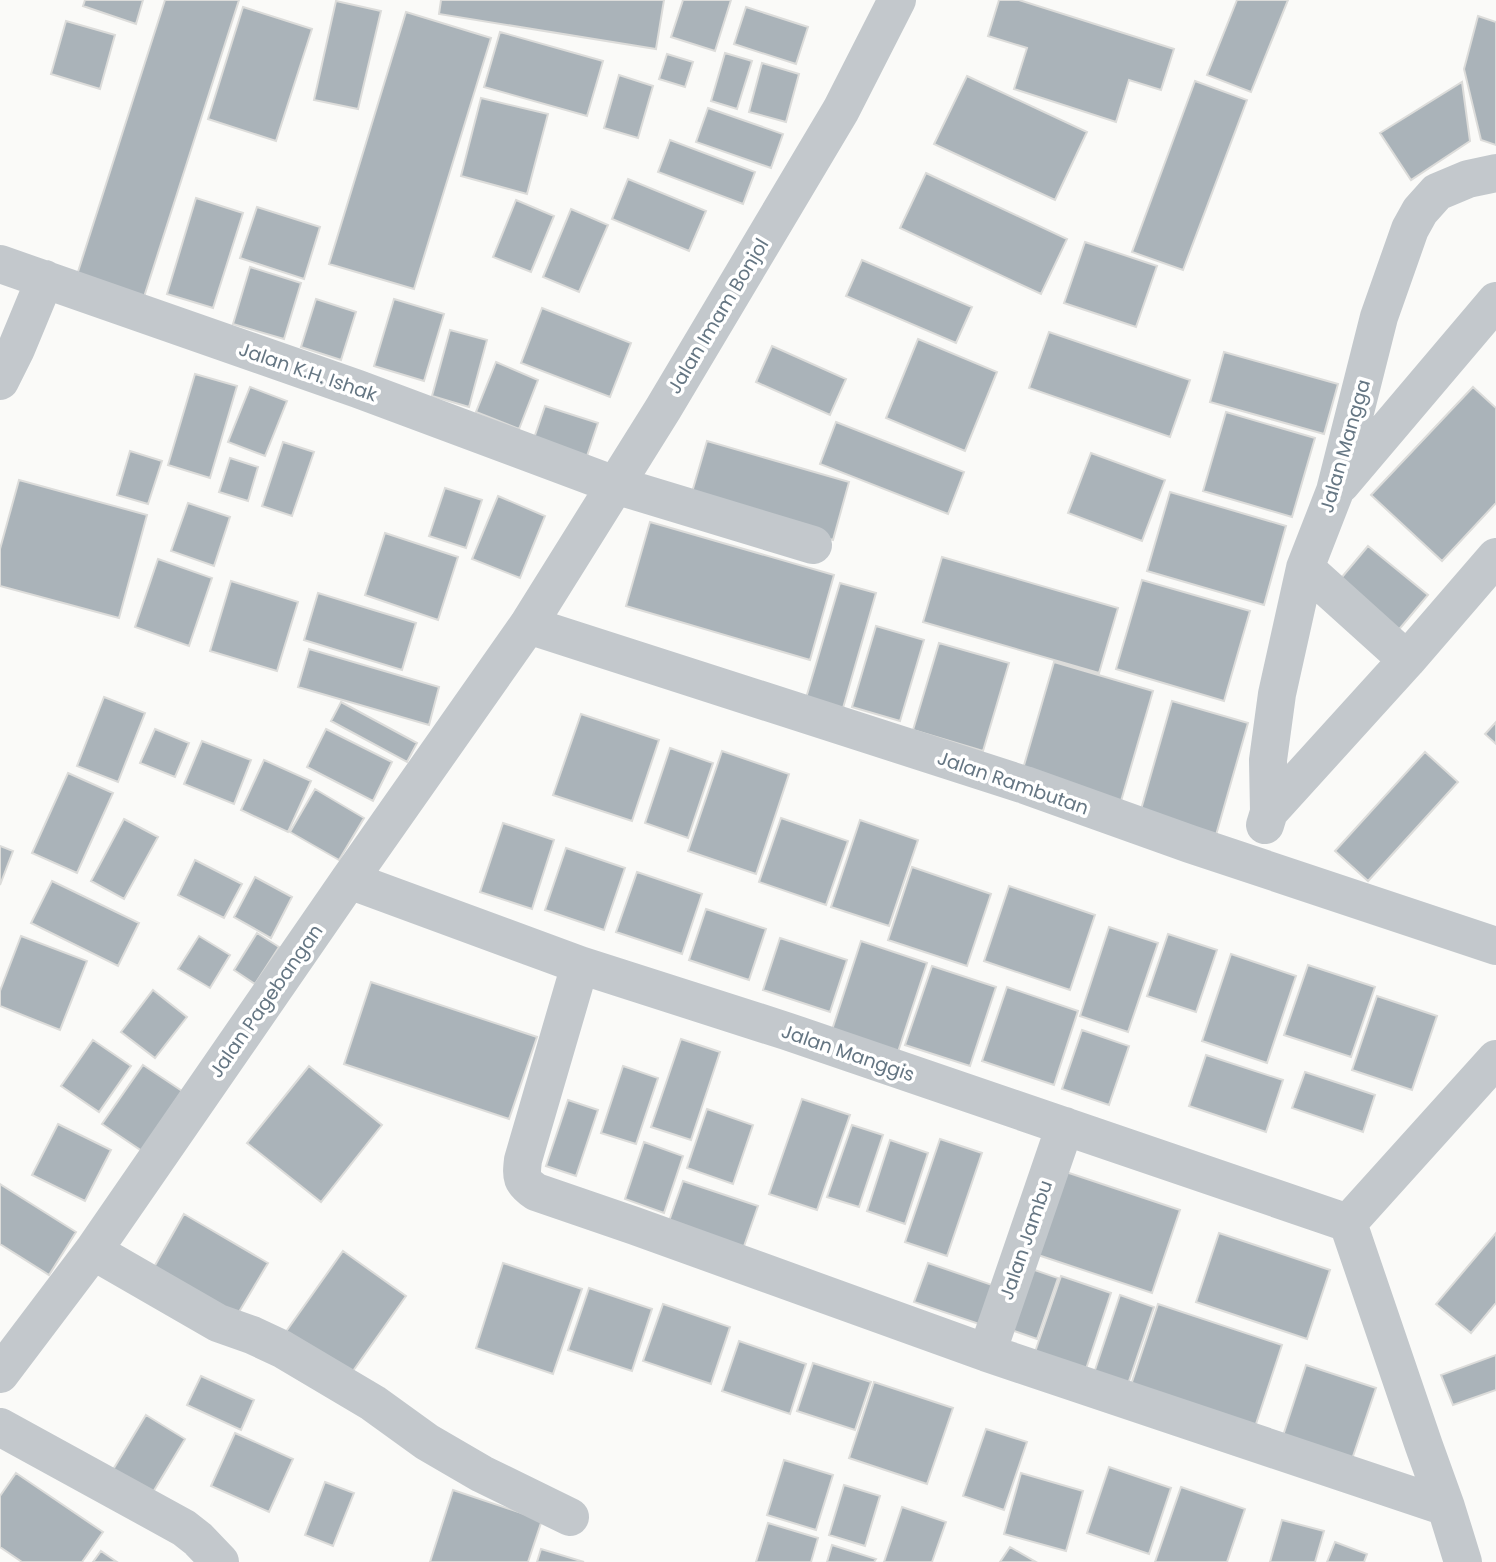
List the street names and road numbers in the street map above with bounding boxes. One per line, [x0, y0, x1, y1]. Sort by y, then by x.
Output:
street label: Jalan Imam Bonjol [661, 233, 775, 399]
street label: Jalan K.H. Ishak [235, 336, 381, 408]
street label: Jalan Mangga [1313, 376, 1377, 516]
street label: Jalan Rambutan [934, 744, 1092, 822]
street label: Jalan Pagebangan [203, 919, 329, 1083]
street label: Jalan Manggis [778, 1018, 918, 1088]
street label: Jalan Jambu [993, 1176, 1059, 1304]

